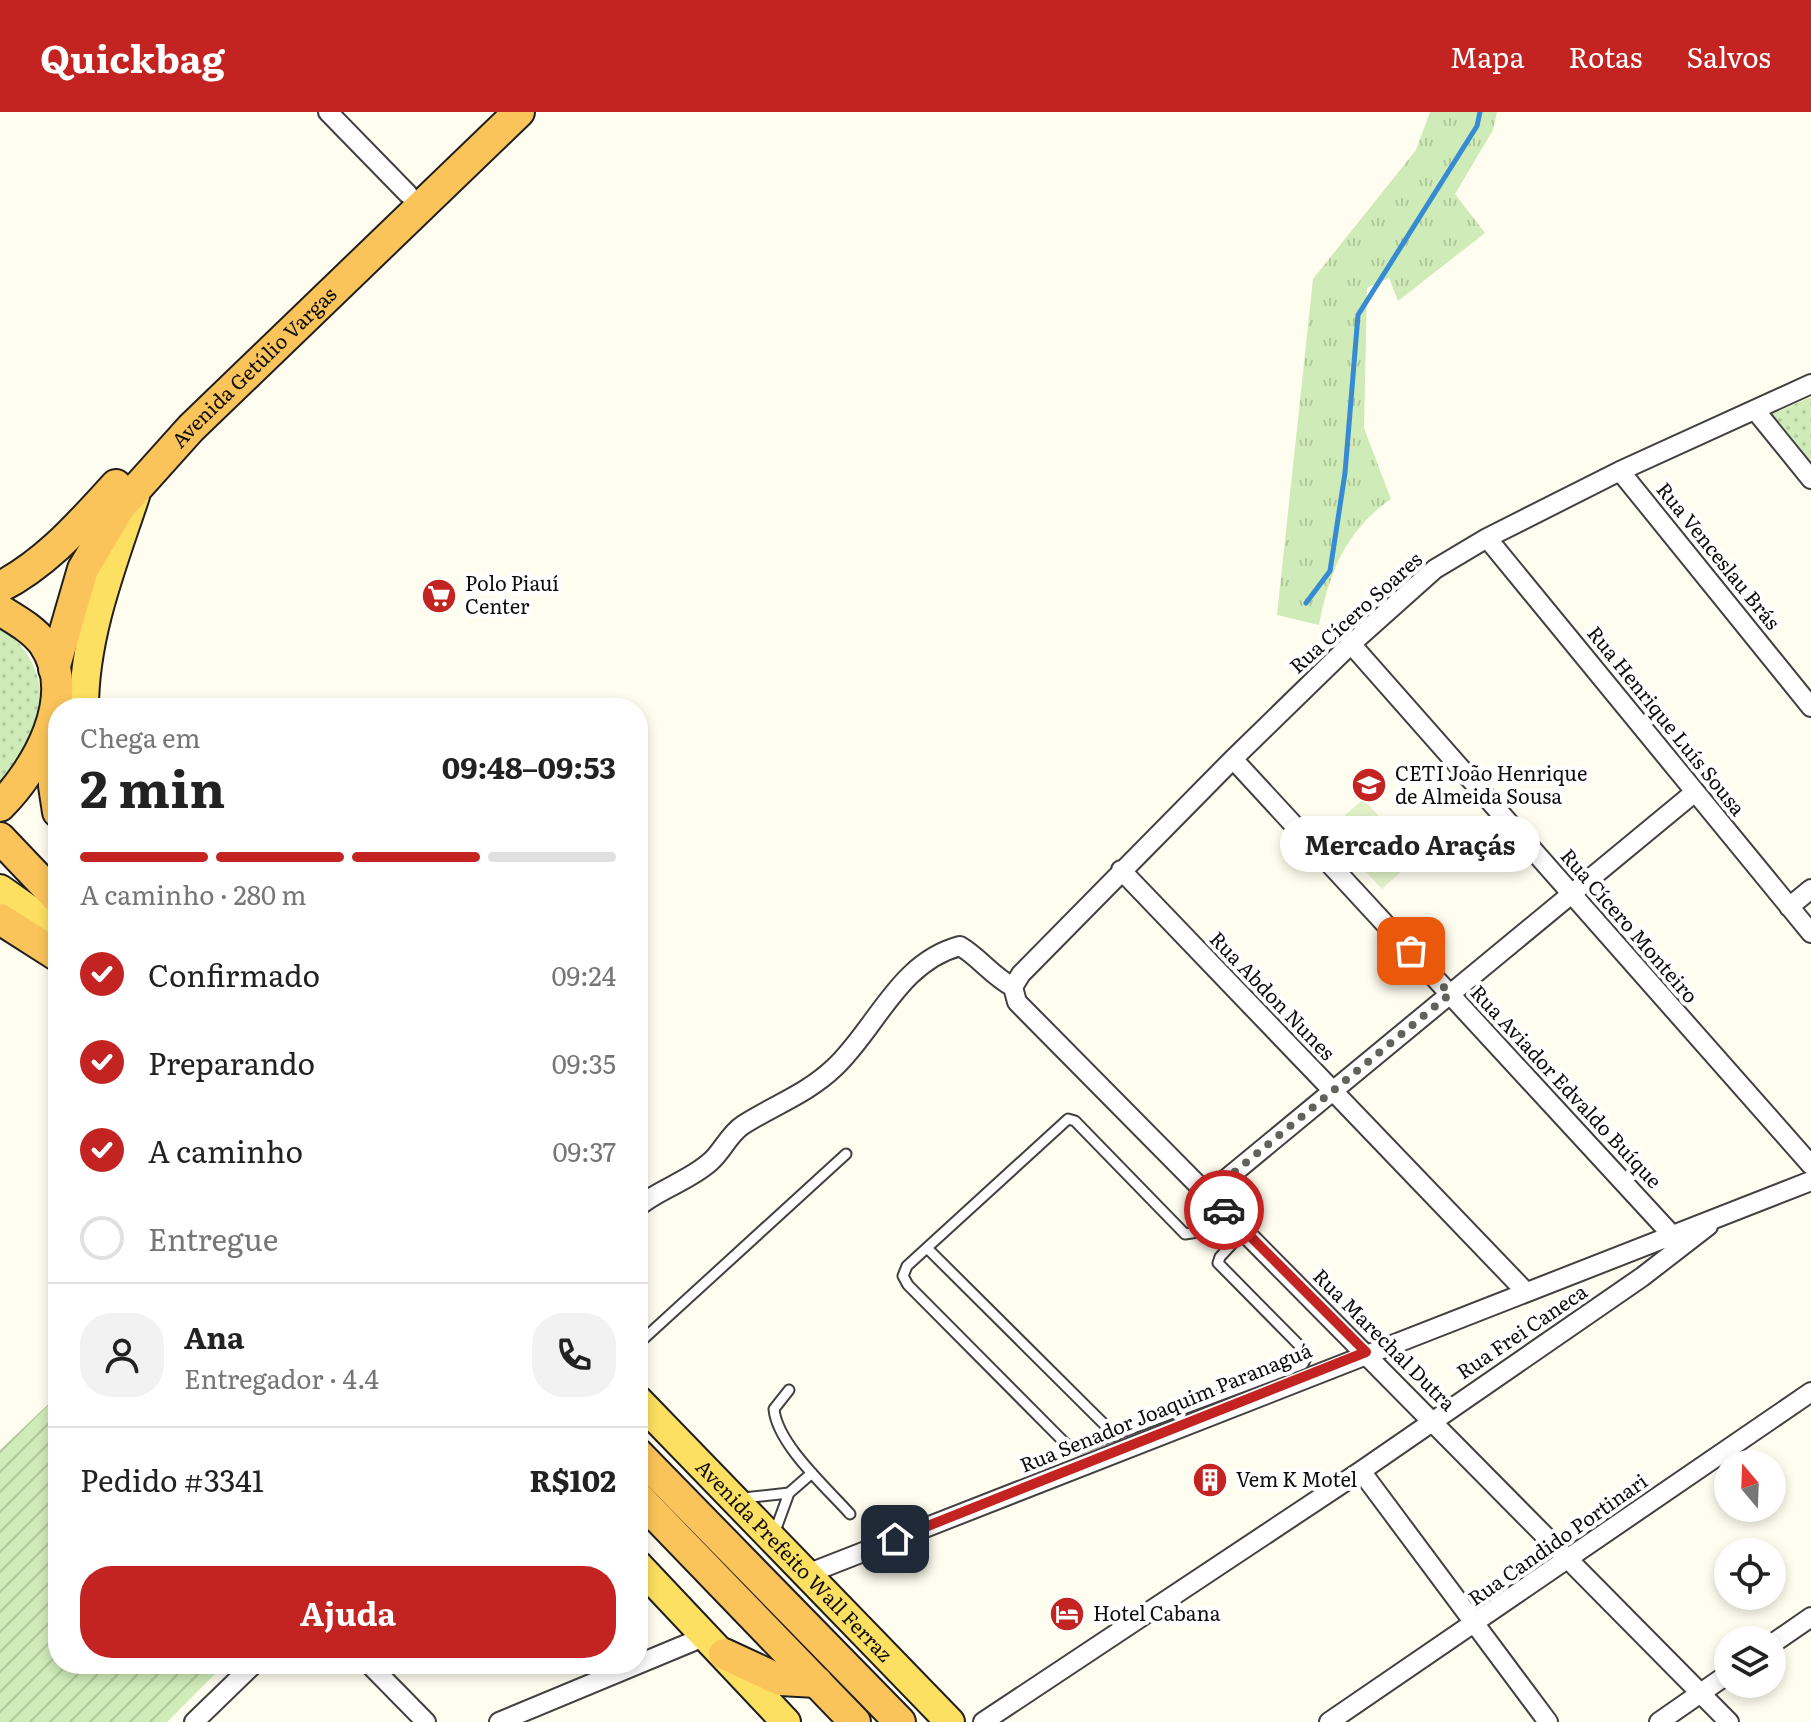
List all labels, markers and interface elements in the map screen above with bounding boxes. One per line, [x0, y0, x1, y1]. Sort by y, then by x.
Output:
text: Quickbag [40, 28, 225, 85]
text: Mapa [1450, 35, 1525, 77]
text: Rotas [1569, 35, 1642, 77]
text: Salvos [1686, 35, 1771, 77]
street label: Avenida Getúlio Vargas [163, 279, 342, 454]
street label: Rua Venceslau Brás [1651, 475, 1789, 635]
street label: Rua Cícero Soares [1282, 544, 1428, 679]
place label: Polo Piauí Center [465, 567, 559, 620]
supermarket icon: Polo Piauí Center [420, 577, 458, 615]
street label: Rua Henrique Luís Sousa [1581, 618, 1754, 821]
text: Chega em [80, 717, 200, 756]
text: 09:48–09:53 [442, 744, 616, 788]
text: 2 min [80, 747, 225, 824]
place label: CETI João Henrique de Almeida Sousa [1395, 757, 1587, 810]
school or university icon: CETI João Henrique de Almeida Sousa [1350, 766, 1388, 804]
callout: Mercado Araçás [1281, 815, 1541, 871]
text: Mercado Araçás [1304, 824, 1516, 863]
street label: Rua Cícero Monteiro [1555, 841, 1706, 1009]
text: A caminho · 280 m [80, 874, 306, 913]
pin [1377, 917, 1445, 985]
street label: Rua Abdon Nunes [1204, 923, 1343, 1066]
icon: bag [1389, 929, 1433, 973]
icon: check [80, 952, 124, 996]
text: Confirmado [148, 952, 320, 996]
text: 09:24 [551, 955, 616, 994]
street label: Rua Aviador Edvaldo Buíque [1465, 977, 1670, 1194]
icon: check [80, 1040, 124, 1084]
text: Preparando [148, 1040, 315, 1084]
text: 09:35 [552, 1043, 616, 1082]
icon: check [80, 1128, 124, 1172]
text: A caminho [148, 1128, 303, 1172]
text: 09:37 [552, 1131, 616, 1170]
courier [1184, 1170, 1264, 1250]
icon: car [1202, 1188, 1246, 1232]
text: Entregue [148, 1216, 278, 1260]
street label: Rua Marechal Dutra [1307, 1261, 1464, 1417]
street label: Rua Frei Caneca [1450, 1275, 1592, 1385]
button: person [80, 1313, 164, 1397]
button: phone [532, 1313, 616, 1397]
text: Ana [184, 1314, 244, 1358]
street label: Rua Senador Joaquim Paranaguá [1015, 1334, 1316, 1479]
text: Entregador · 4.4 [184, 1358, 379, 1397]
north arrow [1714, 1450, 1786, 1522]
map controls [1714, 1450, 1786, 1698]
street label: Avenida Prefeito Wall Ferraz [690, 1451, 901, 1668]
text: Pedido #3341 [80, 1457, 264, 1501]
text: R$102 [529, 1457, 616, 1501]
building icon: Vem K Motel [1191, 1461, 1229, 1499]
place label: Vem K Motel [1236, 1463, 1358, 1493]
street label: Rua Candido Portinari [1461, 1465, 1653, 1612]
pin [861, 1505, 929, 1573]
icon: home [873, 1517, 917, 1561]
button: locate [1714, 1538, 1786, 1610]
button: Ajuda [80, 1566, 616, 1658]
hotel icon: Hotel Cabana [1048, 1595, 1086, 1633]
place label: Hotel Cabana [1093, 1597, 1221, 1627]
button: layers [1714, 1626, 1786, 1698]

